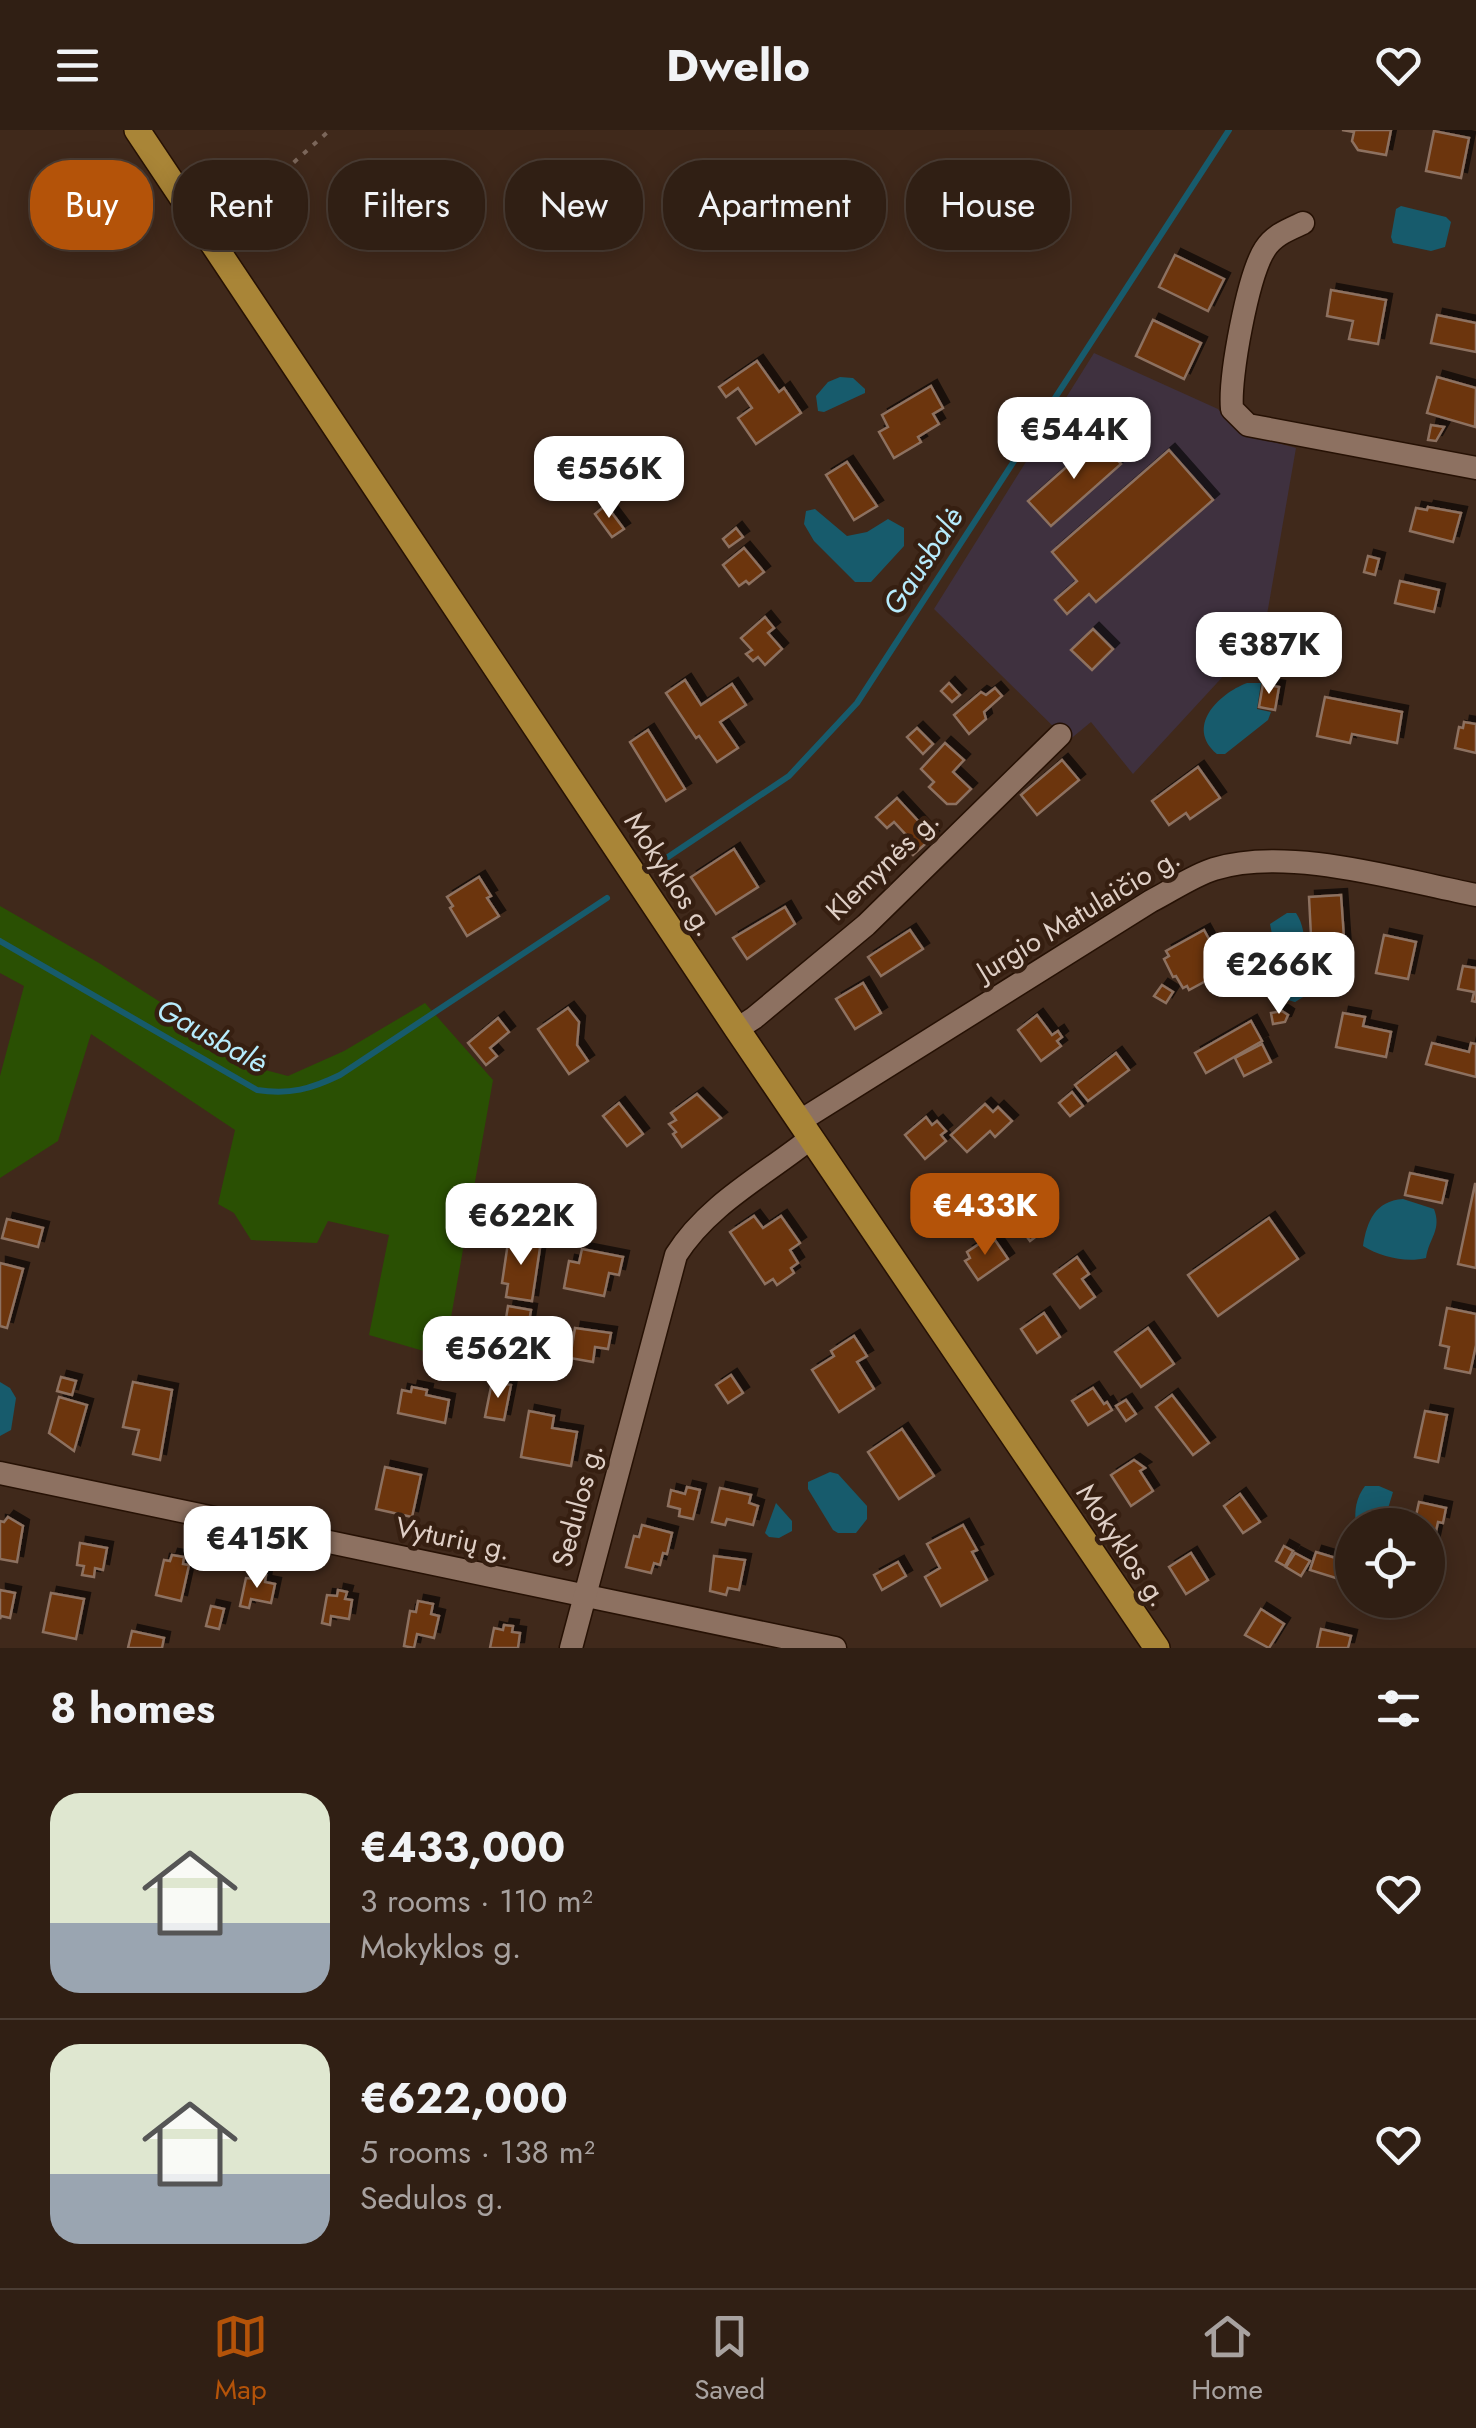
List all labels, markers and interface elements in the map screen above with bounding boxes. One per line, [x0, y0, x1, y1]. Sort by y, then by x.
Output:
text: Dwello [666, 33, 810, 98]
icon: menu [50, 38, 105, 93]
icon: heart [1371, 38, 1426, 93]
chip: Buy [30, 160, 153, 250]
chip: Rent [173, 160, 308, 250]
chip: Filters [328, 160, 485, 250]
chip: New [505, 160, 643, 250]
chip: Apartment [663, 160, 886, 250]
chip: House [906, 160, 1070, 250]
pin: €544K [1004, 397, 1144, 482]
text: €544K [1020, 406, 1128, 452]
pin: €556K [539, 436, 679, 521]
text: €556K [556, 445, 662, 491]
water label: Gausbalė [872, 498, 974, 623]
pin: €387K [1199, 612, 1339, 697]
text: €387K [1218, 621, 1320, 667]
street label: Klemynės g. [816, 801, 948, 930]
street label: Mokyklos g. [614, 804, 725, 945]
street label: Jurgio Matulaičio g. [965, 837, 1188, 994]
pin: €266K [1209, 932, 1349, 1017]
text: €266K [1225, 941, 1333, 987]
water label: Gausbalė [149, 987, 276, 1084]
pin: €433K [915, 1173, 1055, 1258]
text: €433K [932, 1182, 1038, 1228]
pin: €622K [451, 1183, 591, 1268]
text: €622K [468, 1192, 574, 1238]
pin: €562K [428, 1316, 568, 1401]
text: €562K [445, 1325, 551, 1371]
street label: Sedulos g. [541, 1439, 614, 1571]
street label: Mokyklos g. [1066, 1475, 1179, 1615]
pin: €415K [187, 1506, 327, 1591]
street label: Vyturių g. [392, 1506, 514, 1571]
map controls [1335, 1508, 1445, 1618]
button: locate [1335, 1508, 1445, 1618]
text: €415K [206, 1515, 308, 1561]
text: 8 homes [50, 1678, 215, 1739]
icon: filters [1371, 1681, 1426, 1736]
text: €433,000 [360, 1817, 565, 1878]
icon: home [130, 1833, 250, 1953]
icon: heart [1371, 1866, 1426, 1921]
text: 3 rooms · 110 m² [360, 1878, 593, 1924]
text: Mokyklos g. [360, 1924, 521, 1970]
text: €622,000 [360, 2068, 568, 2129]
icon: home [130, 2084, 250, 2204]
icon: heart [1371, 2117, 1426, 2172]
text: 5 rooms · 138 m² [360, 2129, 595, 2175]
text: Sedulos g. [360, 2175, 504, 2221]
tab: Map [213, 2309, 268, 2410]
tab: Saved [694, 2309, 765, 2410]
tab: Home [1191, 2309, 1263, 2410]

